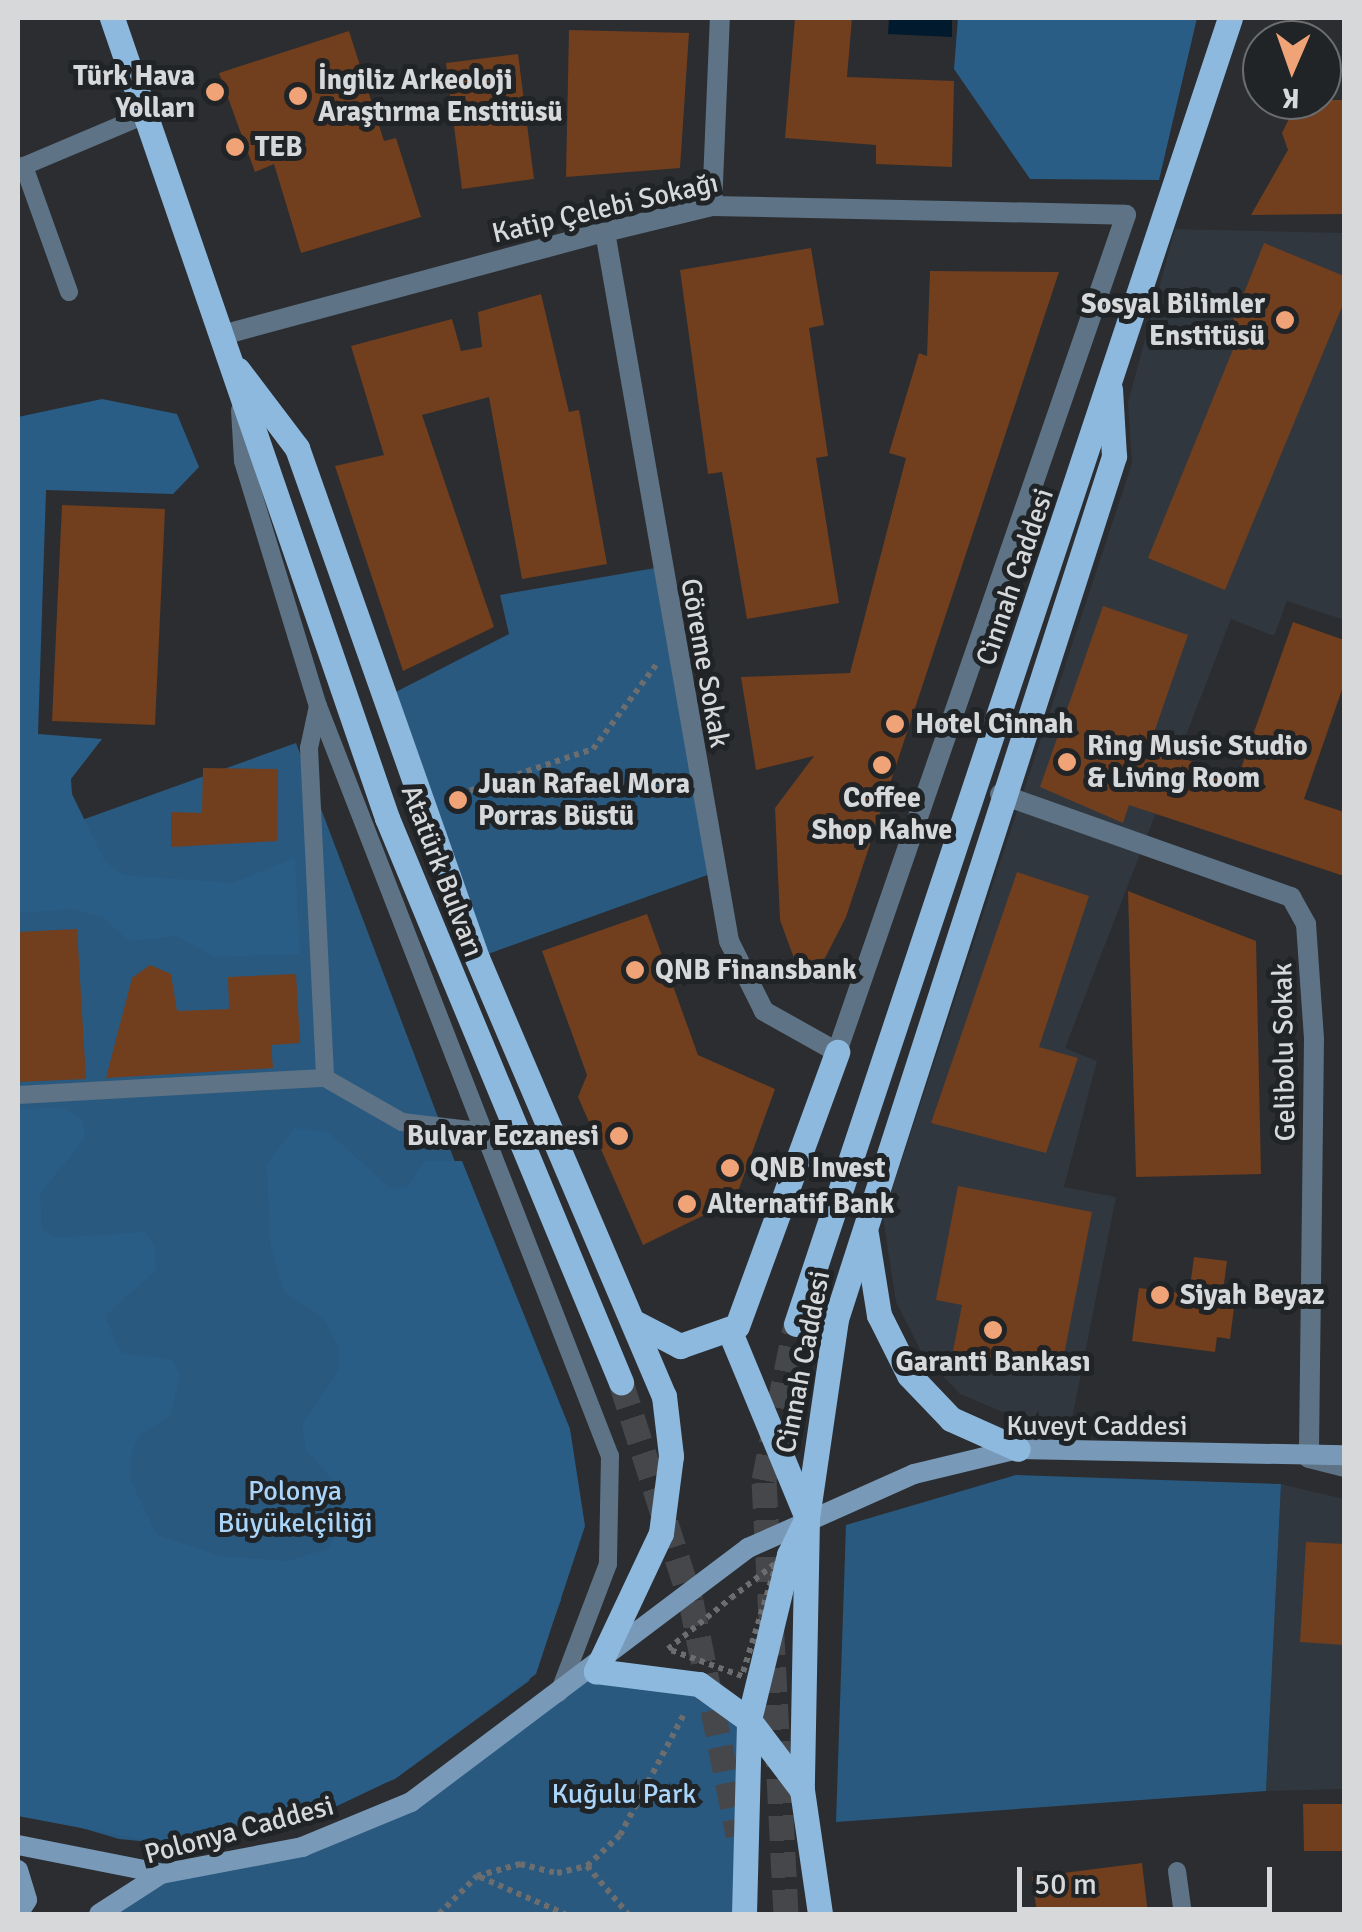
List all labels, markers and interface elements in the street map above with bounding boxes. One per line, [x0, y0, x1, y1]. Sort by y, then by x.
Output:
north arrow [1242, 20, 1342, 120]
place label: Türk Hava Yolları [73, 59, 195, 125]
place label: İngiliz Arkeoloji Araştırma Enstitüsü [318, 63, 563, 129]
marker: Türk Hava Yolları [204, 81, 226, 103]
text: K [1282, 81, 1300, 115]
marker: İngiliz Arkeoloji Araştırma Enstitüsü [287, 85, 309, 107]
place label: TEB [255, 130, 303, 164]
marker: TEB [224, 136, 246, 158]
street label: Katip Çelebi Sokağı [489, 166, 721, 250]
place label: Sosyal Bilimler Enstitüsü [1081, 287, 1265, 353]
marker: Sosyal Bilimler Enstitüsü [1274, 309, 1296, 331]
street label: Cinnah Caddesi [969, 484, 1061, 670]
street label: Göreme Sokak [674, 576, 736, 750]
place label: Hotel Cinnah [915, 707, 1074, 741]
marker: Hotel Cinnah [884, 713, 906, 735]
place label: Ring Music Studio & Living Room [1087, 729, 1308, 795]
marker: Ring Music Studio & Living Room [1056, 751, 1078, 773]
marker: Coffee Shop Kahve [871, 754, 893, 776]
place label: Juan Rafael Mora Porras Büstü [478, 767, 690, 833]
street label: Atatürk Bulvarı [394, 780, 490, 962]
place label: Coffee Shop Kahve [812, 781, 952, 847]
marker: Juan Rafael Mora Porras Büstü [447, 789, 469, 811]
place label: QNB Finansbank [655, 953, 857, 987]
marker: QNB Finansbank [624, 959, 646, 981]
street label: Gelibolu Sokak [1266, 962, 1302, 1142]
place label: Bulvar Eczanesi [407, 1119, 599, 1153]
marker: Bulvar Eczanesi [608, 1125, 630, 1147]
place label: QNB Invest [750, 1151, 885, 1185]
marker: QNB Invest [719, 1157, 741, 1179]
place label: Alternatif Bank [707, 1187, 894, 1221]
marker: Alternatif Bank [676, 1193, 698, 1215]
street label: Cinnah Caddesi [769, 1268, 837, 1456]
place label: Siyah Beyaz [1180, 1278, 1324, 1312]
marker: Siyah Beyaz [1149, 1284, 1171, 1306]
marker: Garanti Bankası [982, 1319, 1004, 1341]
place label: Garanti Bankası [895, 1345, 1091, 1379]
street label: Kuveyt Caddesi [1006, 1409, 1188, 1443]
park label: Polonya Büyükelçiliği [217, 1474, 373, 1540]
park label: Kuğulu Park [552, 1777, 696, 1811]
street label: Polonya Caddesi [141, 1789, 337, 1871]
scale bar [1022, 1847, 1277, 1909]
text: 50 m [1034, 1866, 1097, 1903]

